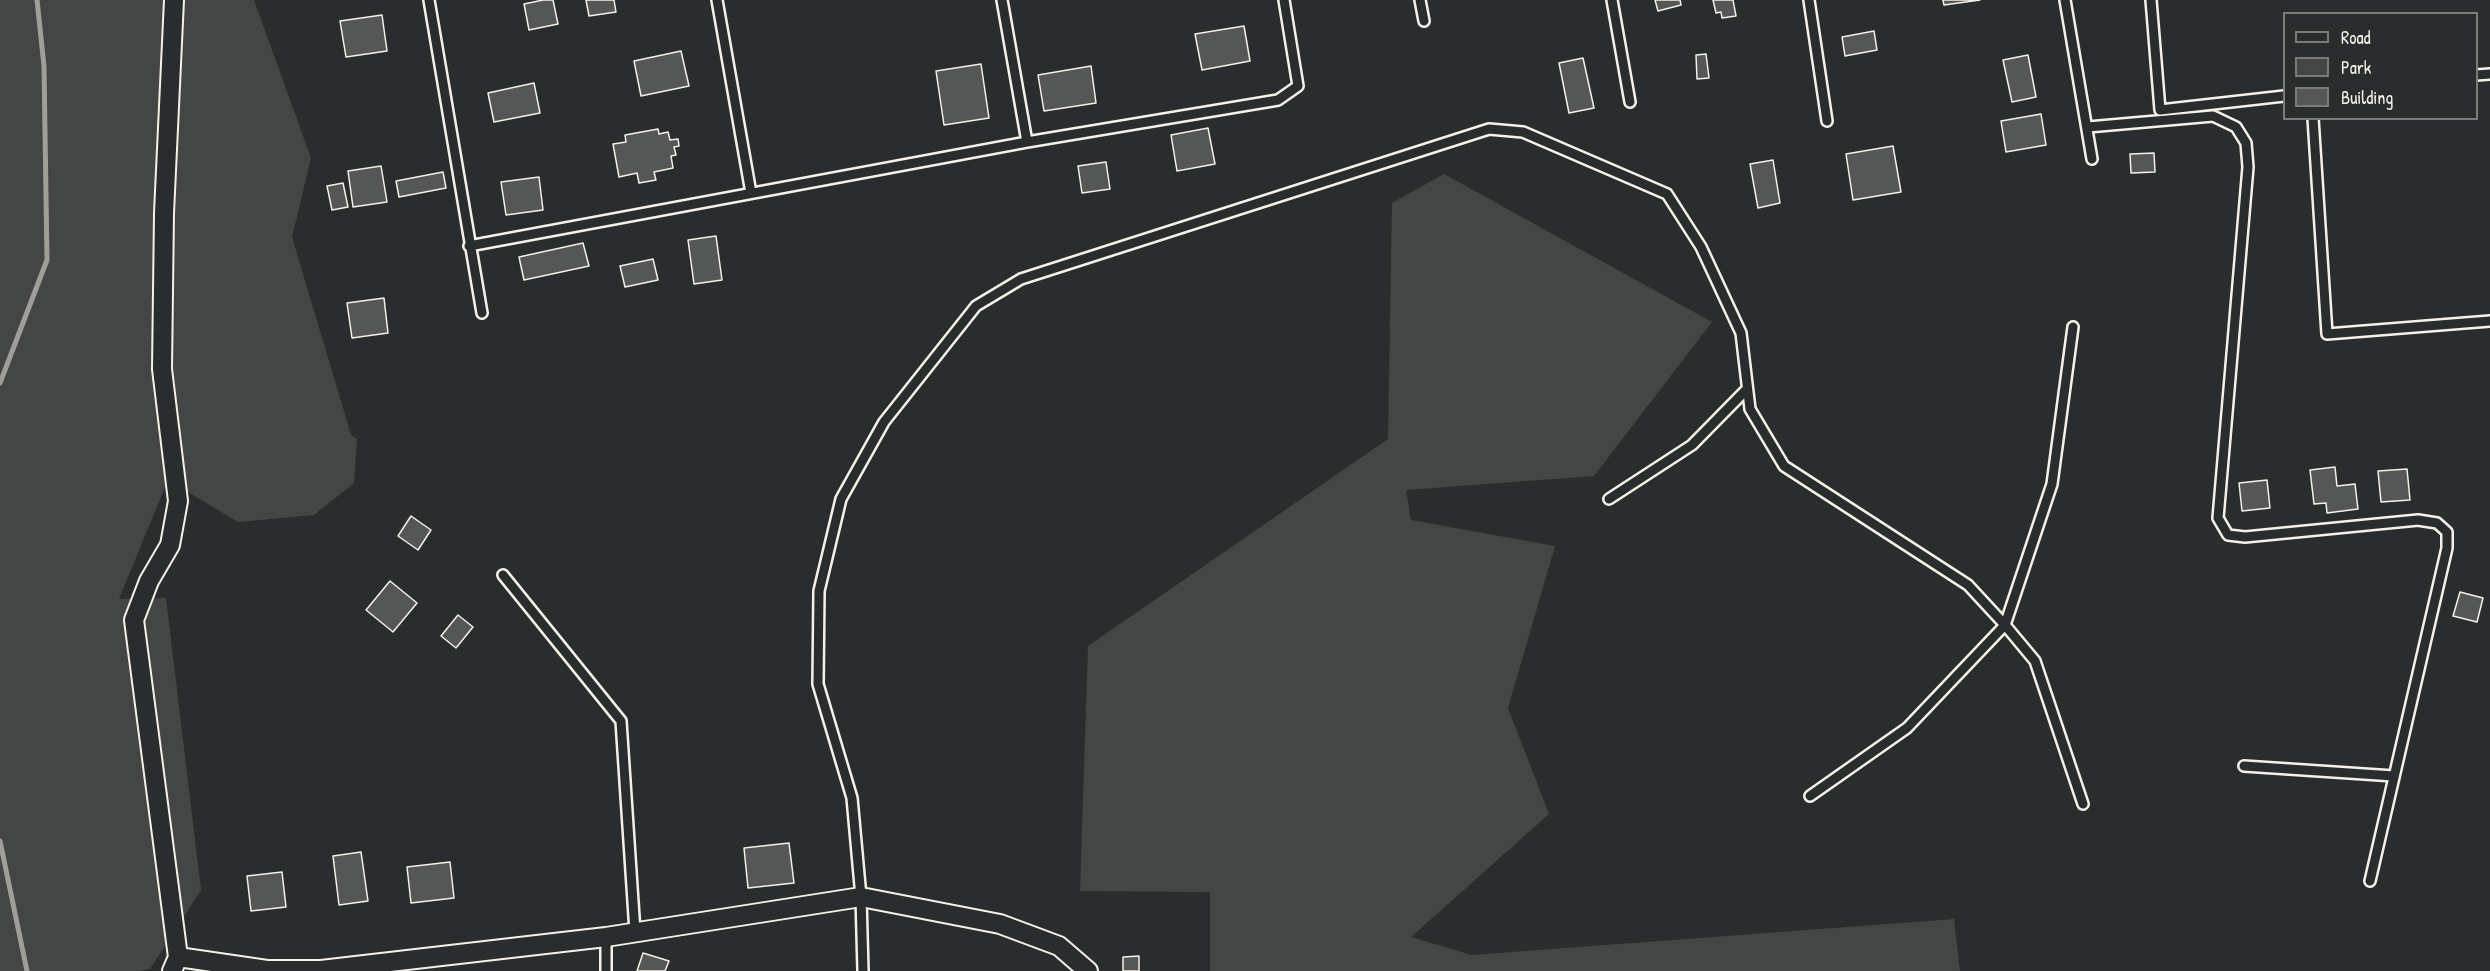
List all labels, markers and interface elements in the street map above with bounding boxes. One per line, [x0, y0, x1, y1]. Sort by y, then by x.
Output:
legend [2283, 12, 2478, 120]
text: Road [2341, 25, 2371, 50]
text: Park [2341, 55, 2371, 80]
text: Building [2341, 85, 2393, 110]

